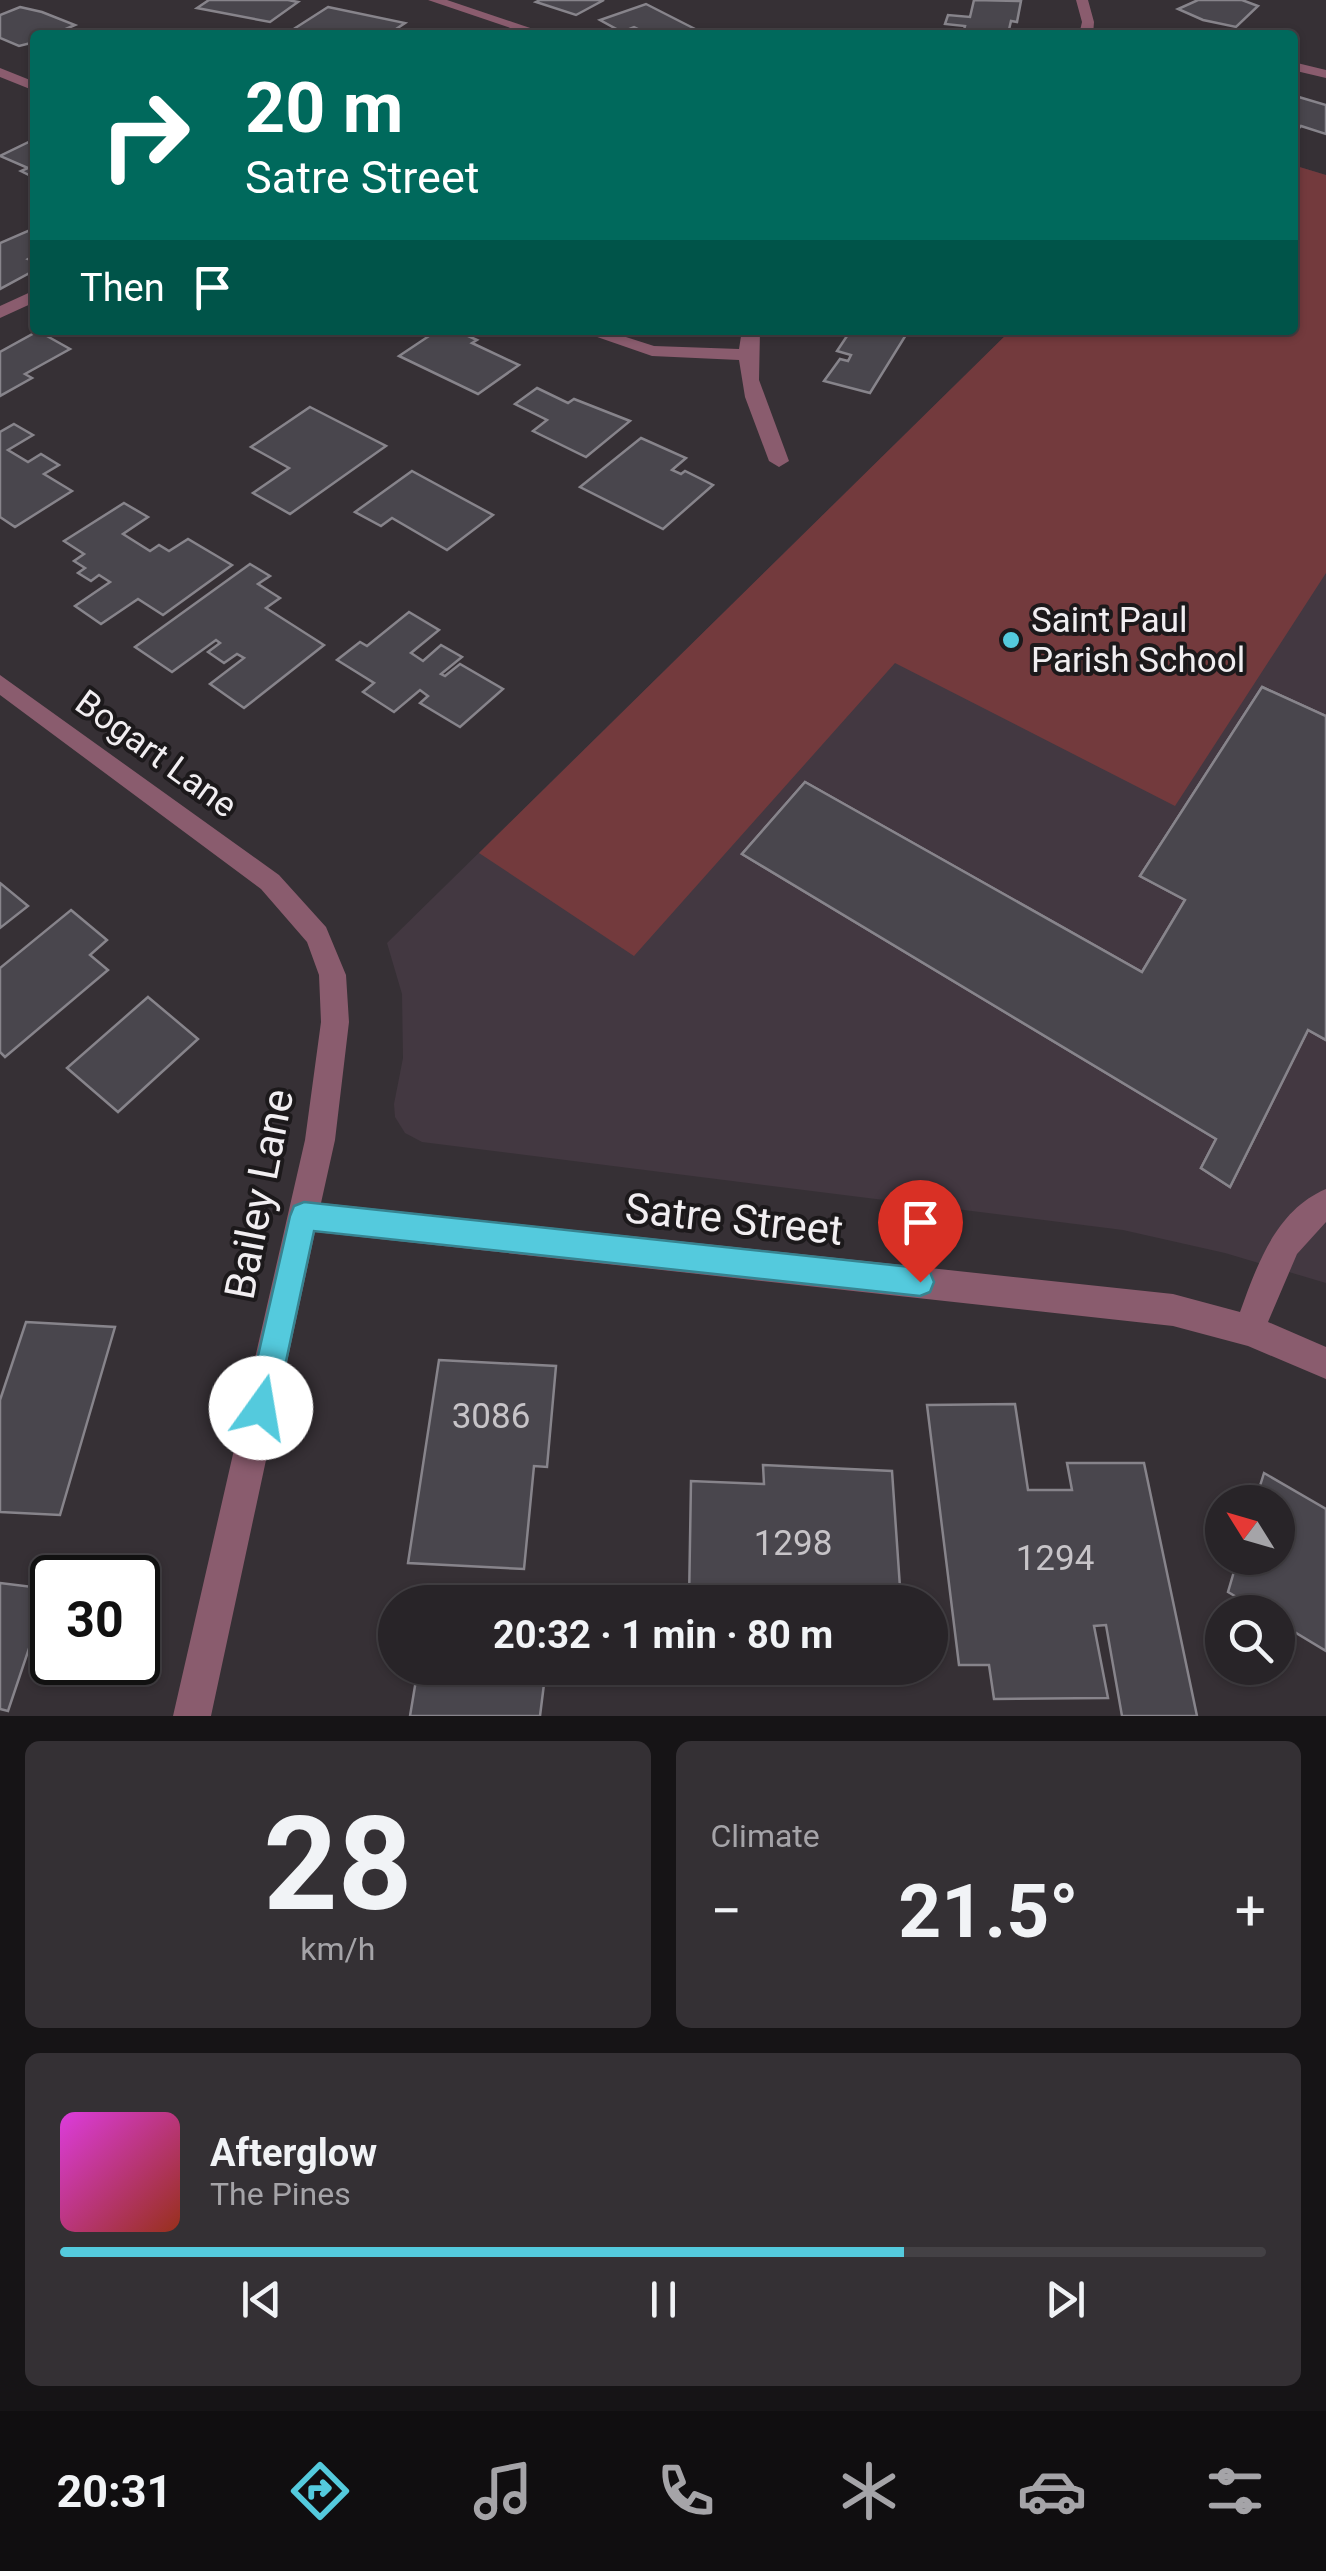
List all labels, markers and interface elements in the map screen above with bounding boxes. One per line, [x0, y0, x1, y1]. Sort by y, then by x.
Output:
text: 20 m [245, 67, 403, 149]
icon: right [80, 70, 210, 200]
text: Satre Street [245, 151, 480, 204]
icon: arrive [185, 260, 240, 315]
text: Then [80, 266, 165, 310]
place label: Saint Paul Parish School [1031, 600, 1245, 681]
marker: Saint Paul Parish School [1000, 629, 1022, 651]
street label: Bogart Lane [67, 682, 245, 826]
street label: Bailey Lane [215, 1085, 303, 1303]
pin [878, 1180, 963, 1283]
street label: Satre Street [623, 1183, 845, 1255]
icon: arrive [893, 1195, 948, 1250]
position arrow [209, 1356, 313, 1460]
house number: 3086 [452, 1396, 530, 1437]
north arrow [1205, 1485, 1295, 1575]
map controls [1205, 1485, 1295, 1685]
house number: 1298 [754, 1523, 832, 1564]
house number: 1294 [1016, 1538, 1094, 1579]
speed limit sign: 30 [30, 1555, 160, 1685]
button: search [1205, 1595, 1295, 1685]
text: 20:32 · 1 min · 80 m [493, 1613, 833, 1657]
text: 28 [263, 1788, 412, 1941]
text: Climate [711, 1817, 820, 1855]
text: 21.5° [898, 1867, 1078, 1955]
text: − [711, 1879, 742, 1943]
text: + [1235, 1879, 1266, 1943]
text: km/h [300, 1930, 375, 1968]
text: Afterglow [210, 2131, 377, 2175]
text: The Pines [210, 2175, 351, 2213]
icon: previous [234, 2272, 289, 2327]
icon: pause [636, 2272, 691, 2327]
icon: next [1038, 2272, 1093, 2327]
icon: directions [285, 2456, 355, 2526]
icon: music [468, 2456, 538, 2526]
icon: phone [651, 2456, 721, 2526]
icon: climate [834, 2456, 904, 2526]
icon: car [1017, 2456, 1087, 2526]
icon: filters [1200, 2456, 1270, 2526]
text: 20:31 [56, 2465, 172, 2518]

